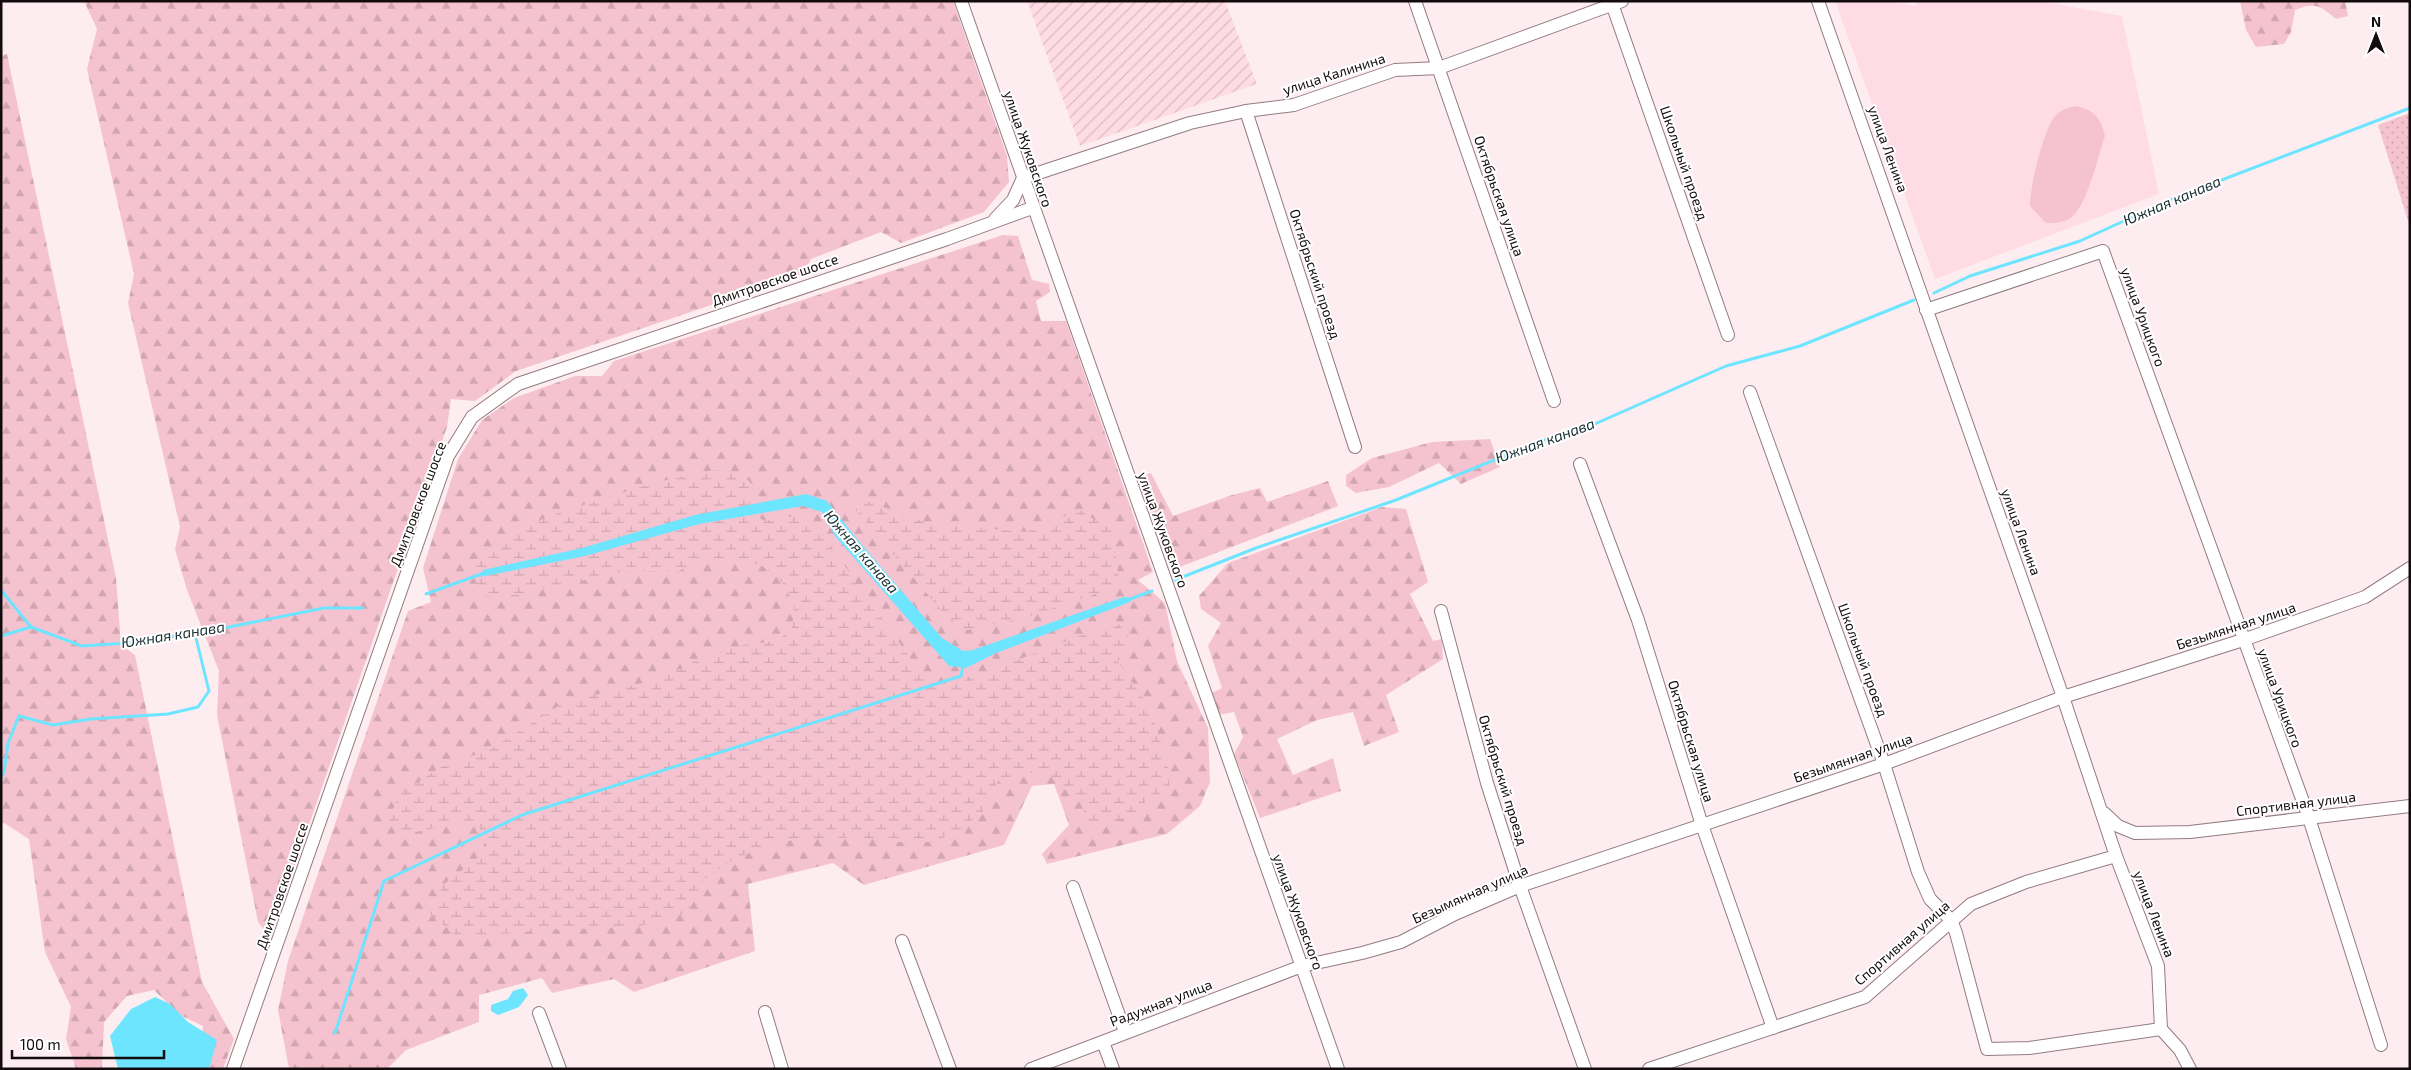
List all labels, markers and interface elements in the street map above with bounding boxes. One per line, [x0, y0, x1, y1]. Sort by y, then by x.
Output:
north arrow [2351, 10, 2401, 60]
text: N [2371, 13, 2381, 30]
street label: улица Калинина [1280, 49, 1387, 98]
street label: улица Жуковского [1001, 88, 1056, 209]
street label: Школьный проезд [1657, 103, 1712, 222]
street label: улица Ленина [1865, 103, 1912, 195]
street label: Октябрьская улица [1471, 133, 1528, 258]
water label: Южная канава [2120, 171, 2223, 229]
street label: Октябрьский проезд [1286, 207, 1345, 341]
street label: Дмитровское шоссе [709, 250, 840, 309]
street label: улица Урицкого [2118, 265, 2169, 369]
water label: Южная канава [1492, 414, 1597, 466]
street label: Дмитровское шоссе [386, 439, 449, 569]
street label: улица Жуковского [1135, 470, 1192, 590]
street label: улица Ленина [1998, 486, 2045, 578]
water label: Южная канава [821, 506, 903, 597]
street label: Безымянная улица [2174, 598, 2298, 653]
street label: Школьный проезд [1835, 601, 1892, 719]
water label: Южная канава [120, 617, 226, 651]
street label: улица Урицкого [2255, 646, 2306, 750]
street label: Октябрьская улица [1665, 678, 1718, 804]
street label: Октябрьский проезд [1476, 713, 1531, 847]
street label: Безымянная улица [1791, 729, 1915, 786]
street label: Спортивная улица [2235, 788, 2357, 819]
street label: Дмитровское шоссе [252, 820, 311, 951]
street label: улица Жуковского [1270, 852, 1327, 972]
street label: Безымянная улица [1409, 860, 1530, 927]
street label: улица Ленина [2130, 868, 2179, 959]
street label: Спортивная улица [1851, 897, 1953, 989]
street label: Радужная улица [1107, 975, 1214, 1030]
scale bar [12, 1028, 165, 1060]
text: 100 m [20, 1035, 61, 1053]

